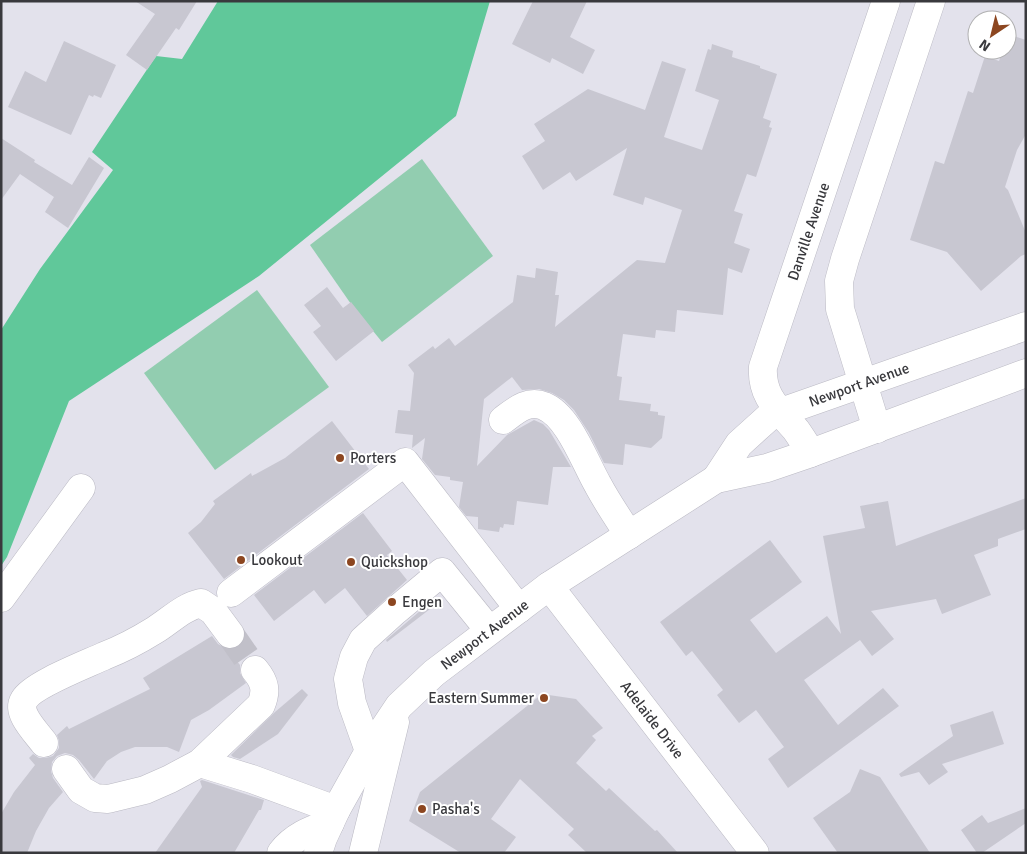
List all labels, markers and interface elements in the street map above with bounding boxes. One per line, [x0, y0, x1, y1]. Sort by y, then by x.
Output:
north arrow [967, 10, 1017, 60]
text: N [976, 35, 994, 55]
street label: Danville Avenue [784, 180, 833, 283]
street label: Newport Avenue [806, 359, 912, 411]
place label: Porters [350, 449, 397, 467]
marker: Porters [334, 452, 346, 464]
place label: Lookout [251, 551, 303, 569]
place label: Quickshop [361, 553, 428, 571]
marker: Lookout [235, 554, 247, 566]
marker: Quickshop [345, 556, 357, 568]
place label: Engen [402, 593, 442, 611]
marker: Engen [386, 596, 398, 608]
street label: Newport Avenue [437, 596, 532, 674]
street label: Adelaide Drive [617, 677, 688, 762]
place label: Eastern Summer [428, 689, 534, 707]
marker: Eastern Summer [538, 692, 550, 704]
place label: Pasha's [432, 800, 480, 818]
marker: Pasha's [416, 803, 428, 815]

